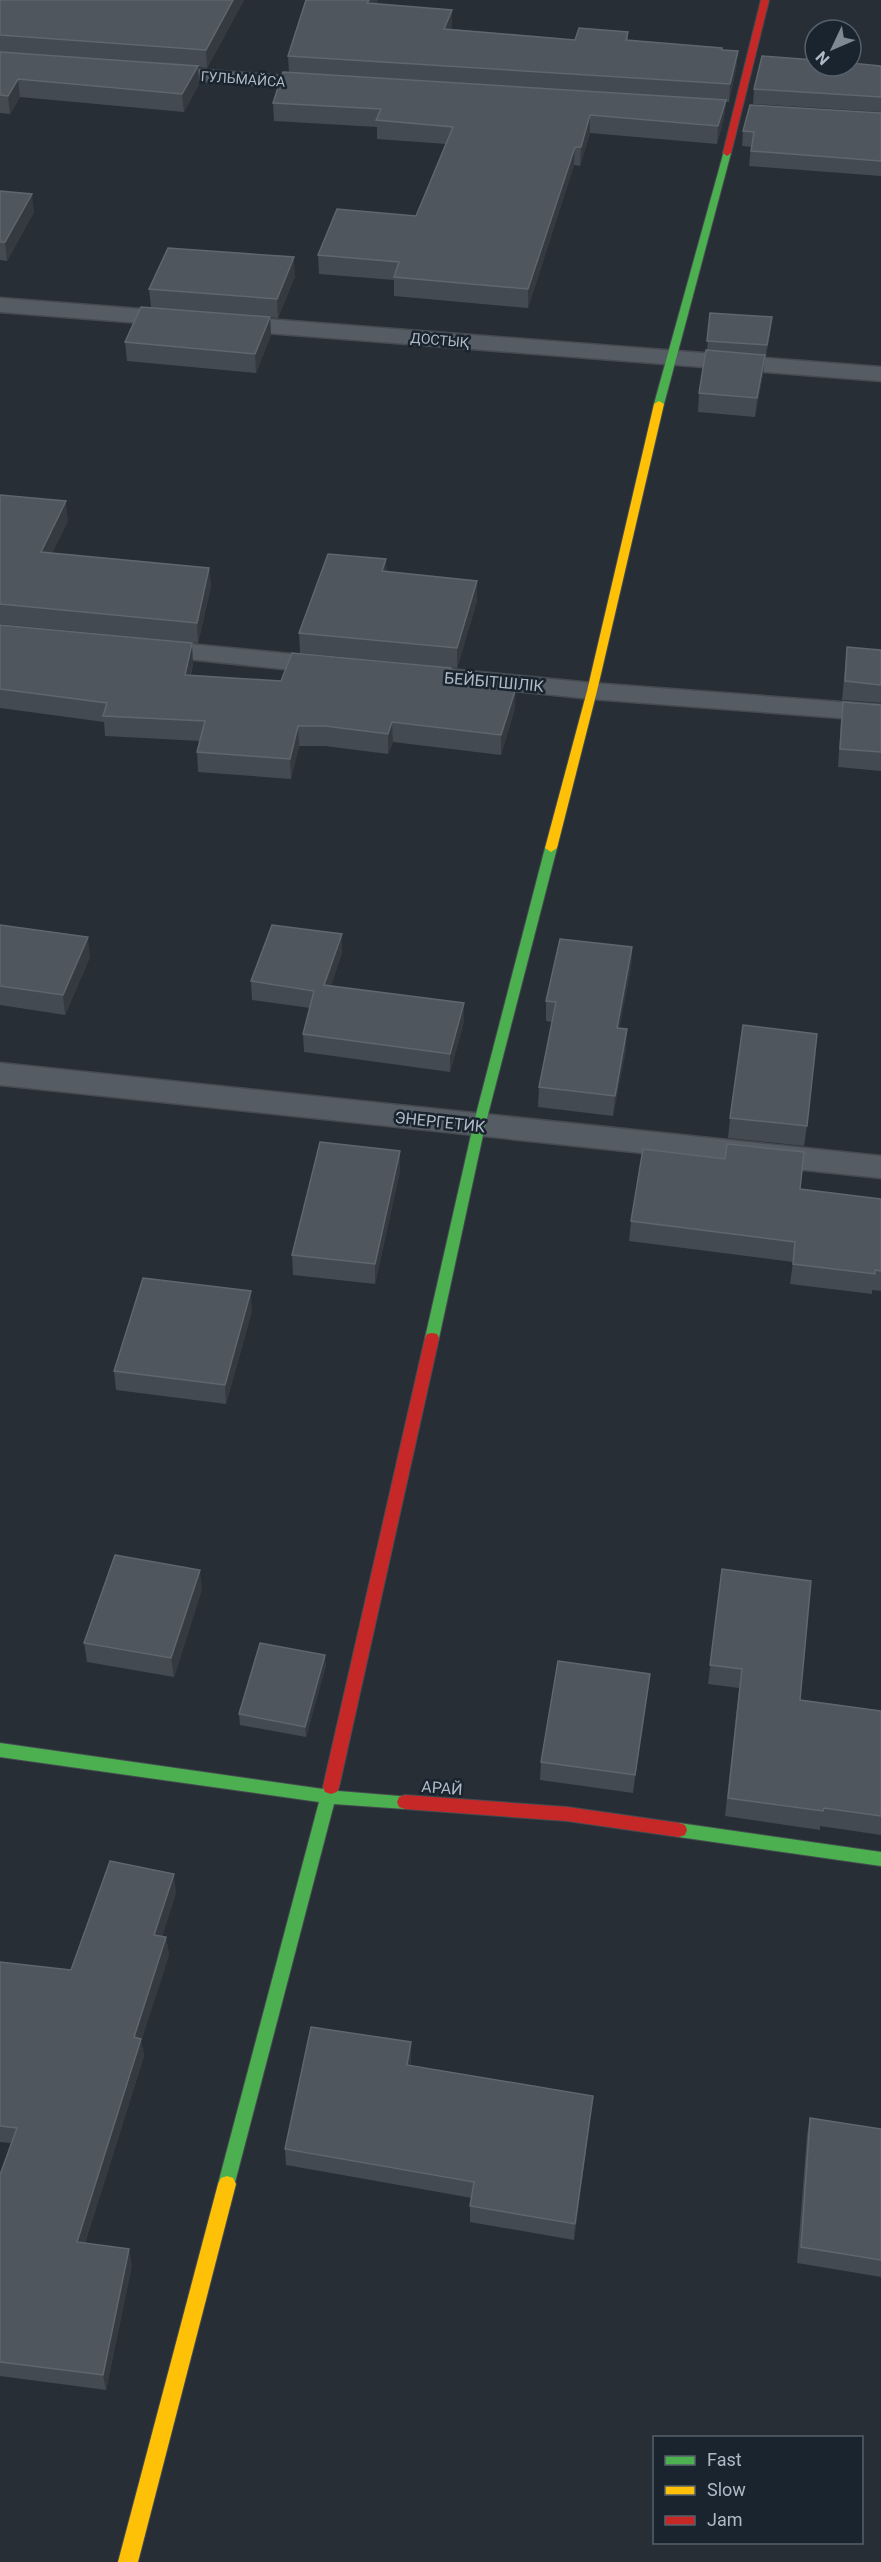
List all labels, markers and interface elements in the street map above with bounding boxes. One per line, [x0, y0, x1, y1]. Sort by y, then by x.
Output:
north arrow [803, 18, 863, 78]
text: N [812, 47, 833, 69]
street label: ГУЛЬМАЙСА [200, 68, 286, 90]
street label: ДОСТЫҚ [410, 329, 470, 351]
street label: БЕЙБІТШІЛІК [443, 668, 545, 696]
street label: ЭНЕРГЕТИК [394, 1108, 487, 1136]
street label: АРАЙ [421, 1777, 463, 1799]
legend [653, 2436, 863, 2544]
text: Fast [707, 2449, 742, 2470]
text: Slow [707, 2479, 746, 2500]
text: Jam [707, 2509, 743, 2530]

